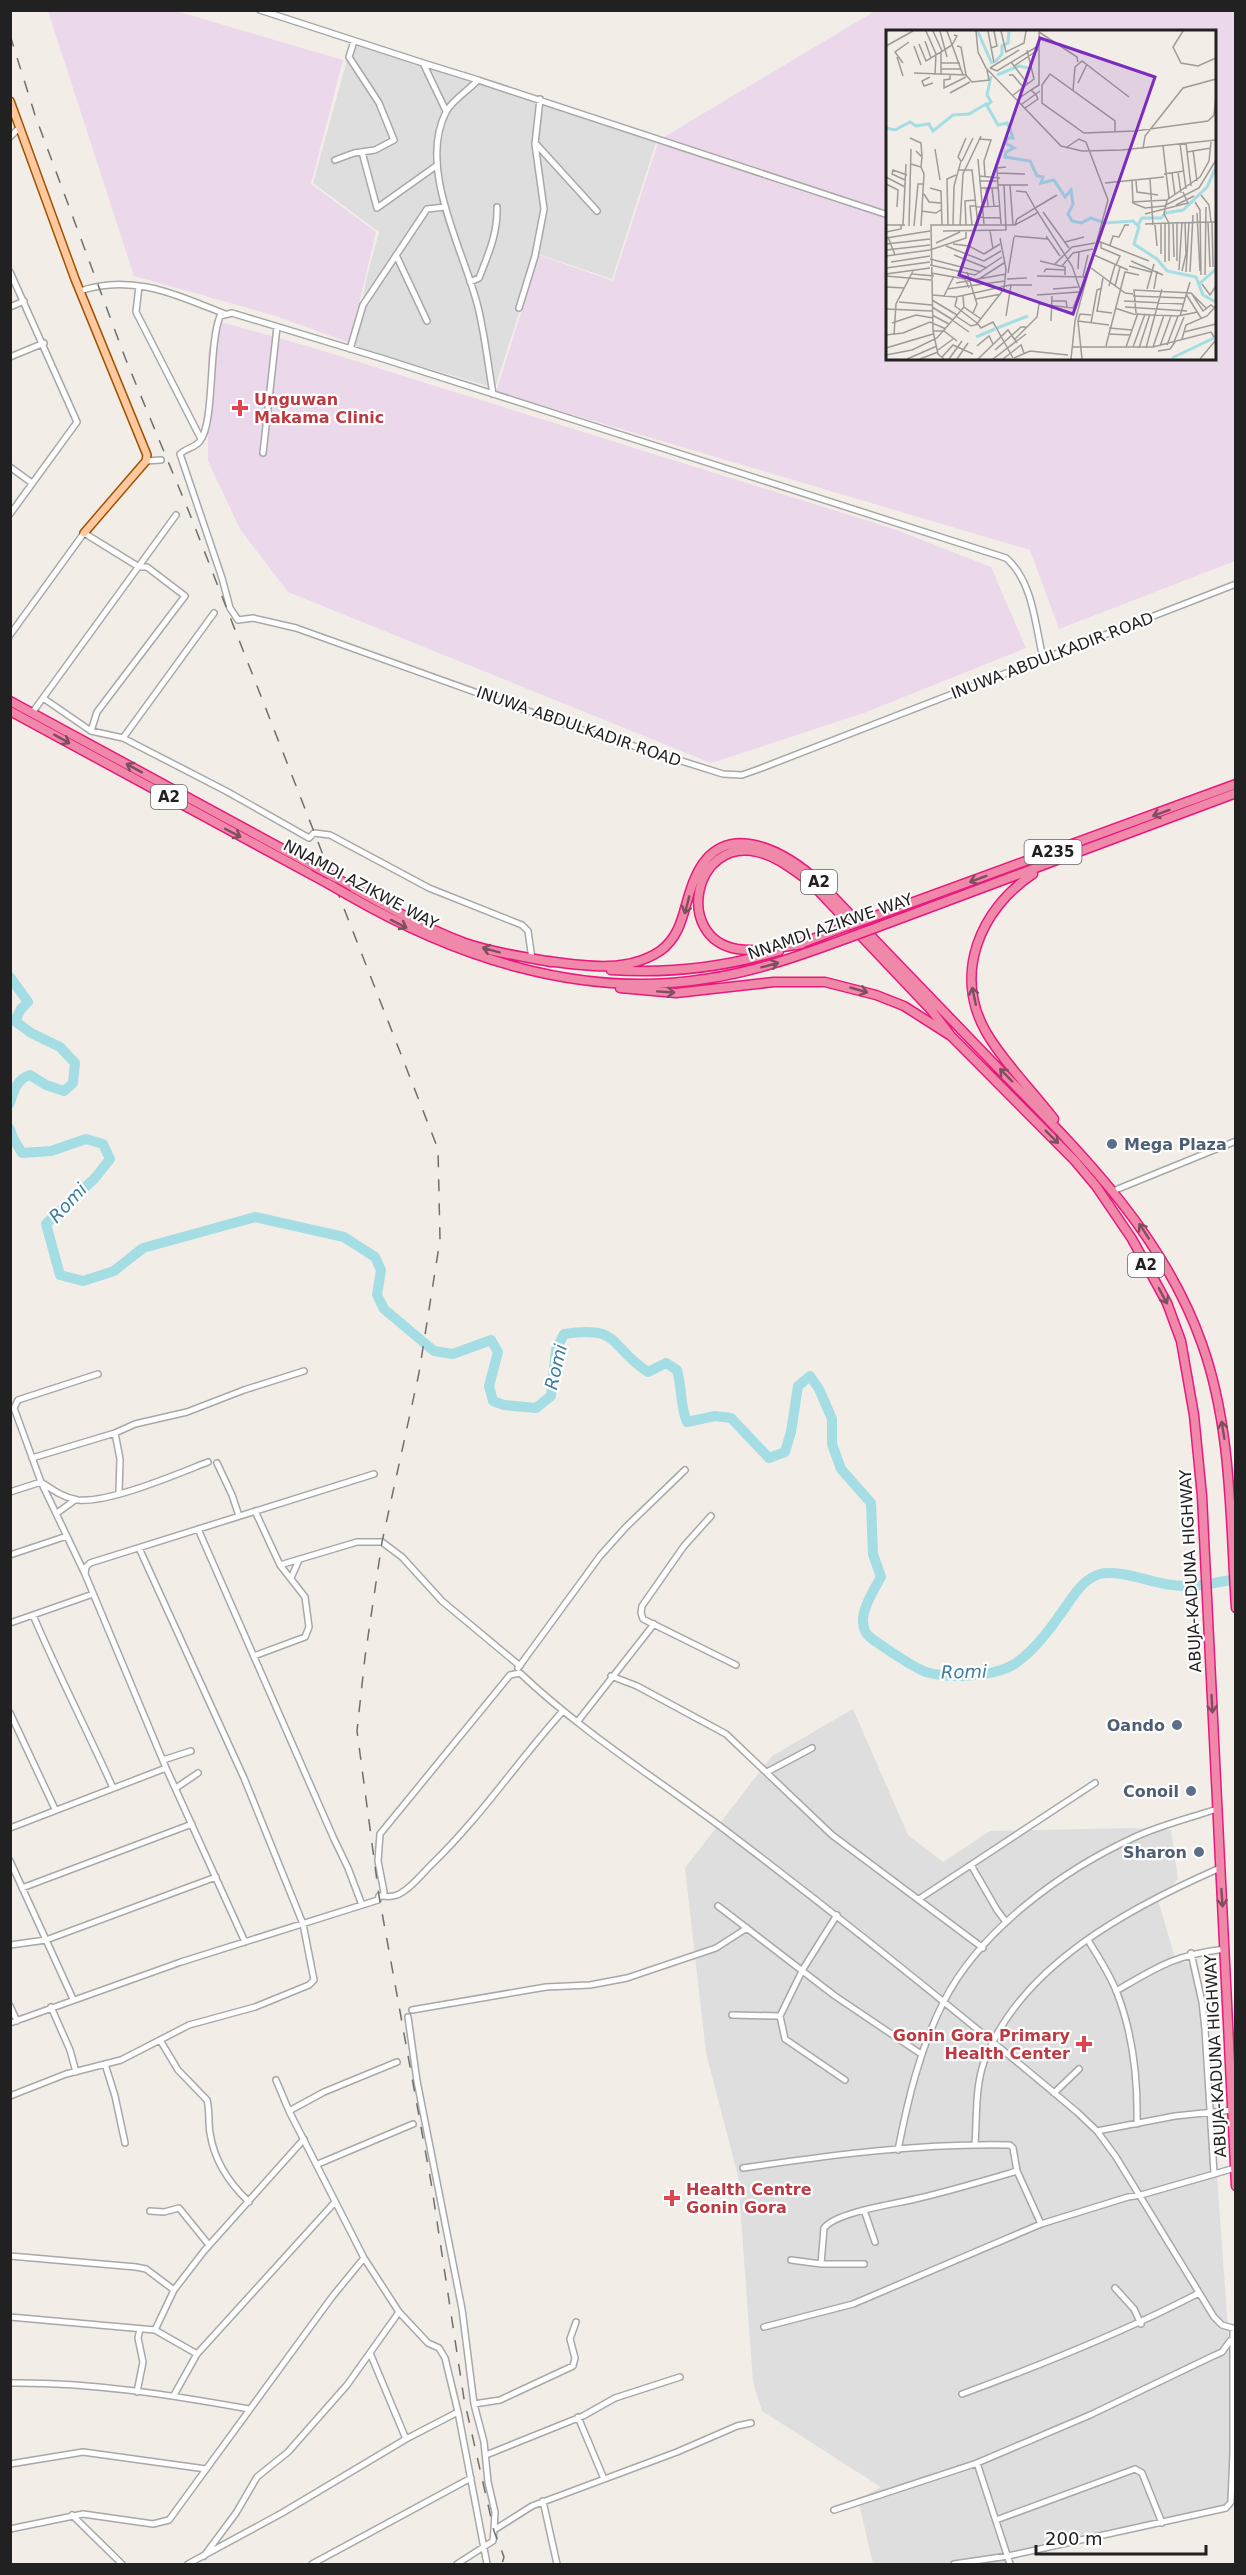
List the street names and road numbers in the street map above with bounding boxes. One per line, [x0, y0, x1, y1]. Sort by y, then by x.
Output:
street label: INUWA ABDULKADIR ROAD [948, 608, 1156, 703]
street label: INUWA ABDULKADIR ROAD [474, 682, 684, 771]
road number: A2 [151, 785, 187, 809]
street label: NNAMDI AZIKWE WAY [280, 835, 442, 933]
road number: A235 [1024, 840, 1082, 864]
road number: A2 [801, 870, 837, 894]
street label: NNAMDI AZIKWE WAY [745, 889, 915, 964]
road number: A2 [1128, 1253, 1164, 1277]
street label: ABUJA-KADUNA HIGHWAY [1176, 1469, 1205, 1673]
street label: ABUJA-KADUNA HIGHWAY [1201, 1954, 1230, 2158]

